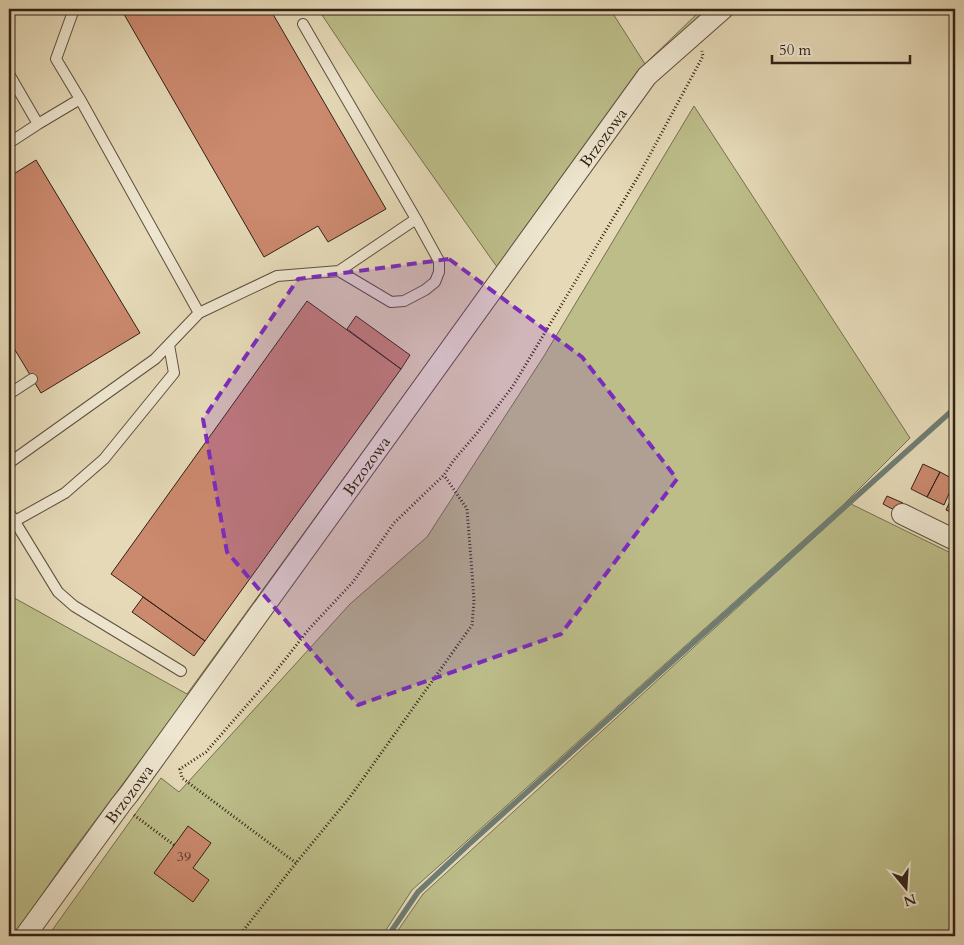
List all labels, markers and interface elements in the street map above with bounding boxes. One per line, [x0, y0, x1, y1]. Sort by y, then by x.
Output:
scale bar [772, 32, 909, 64]
text: 50 m [779, 40, 811, 60]
street label: Brzozowa [575, 104, 633, 172]
street label: Brzozowa [338, 432, 396, 500]
street label: Brzozowa [100, 760, 159, 828]
house number: 39 [177, 847, 191, 866]
north arrow [882, 862, 932, 912]
text: N [901, 889, 919, 911]

